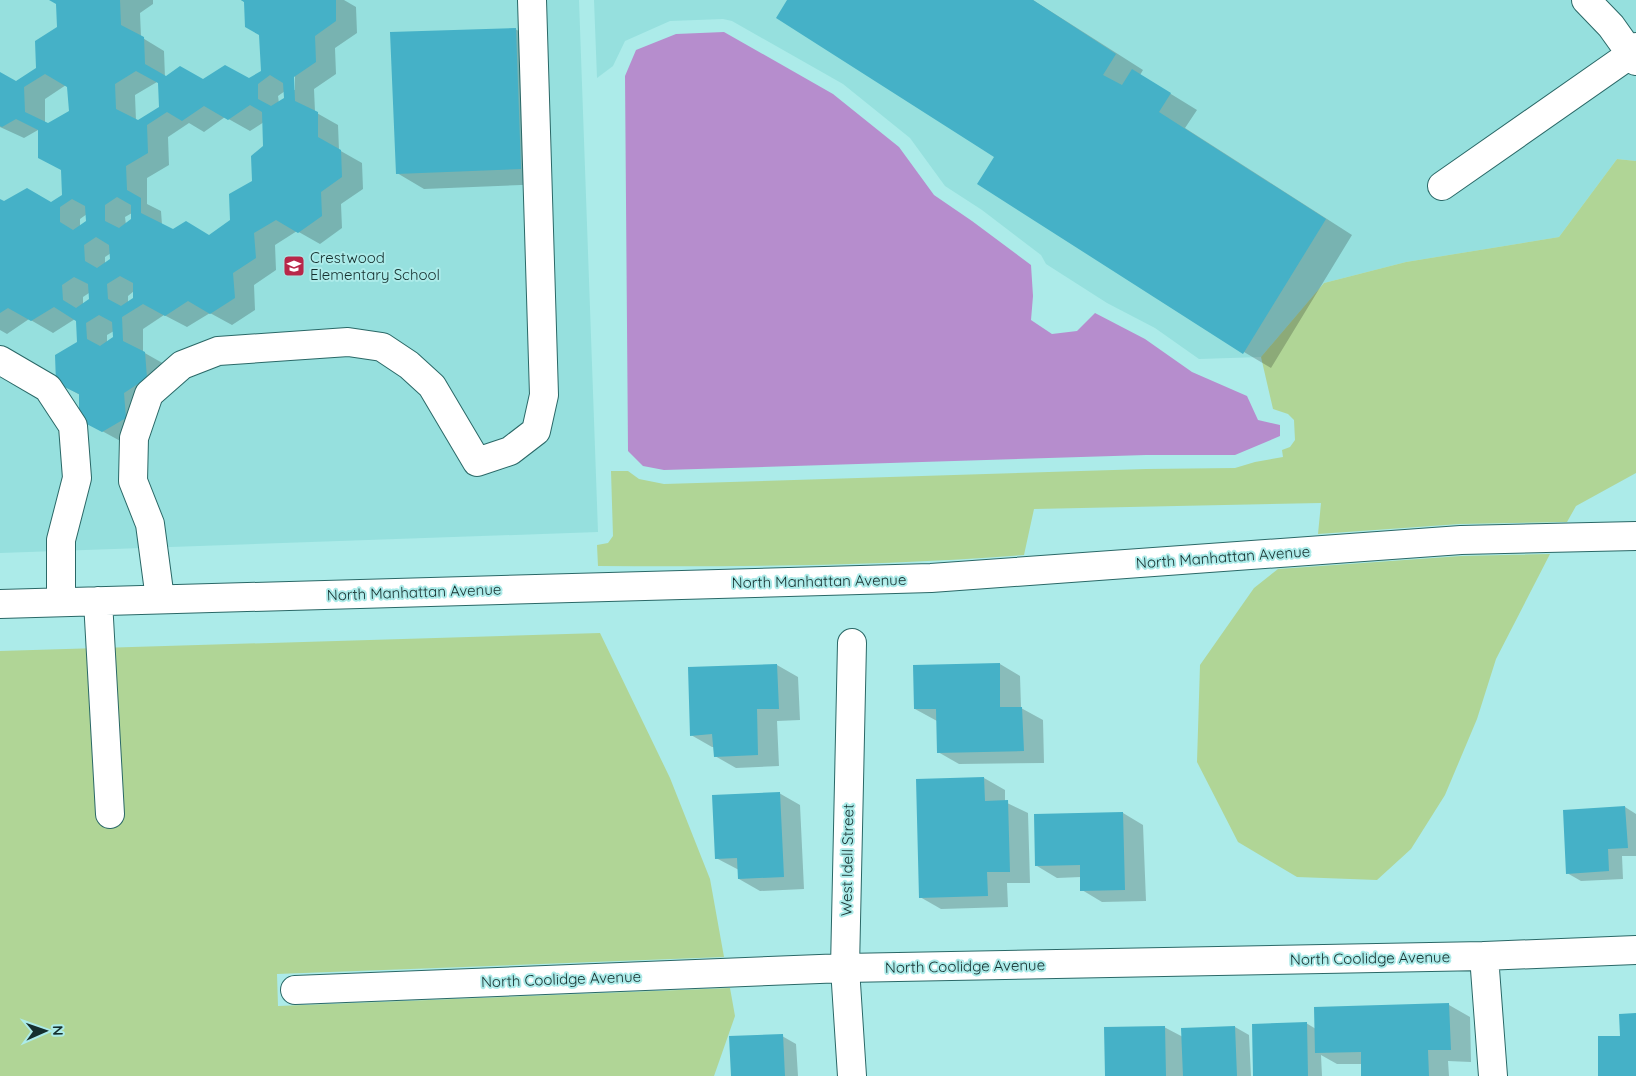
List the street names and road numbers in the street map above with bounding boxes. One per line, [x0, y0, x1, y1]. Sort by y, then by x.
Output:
street label: North Manhattan Avenue [1135, 541, 1311, 573]
street label: North Manhattan Avenue [732, 570, 906, 592]
street label: North Manhattan Avenue [326, 579, 502, 605]
street label: West Idell Street [837, 804, 857, 916]
street label: North Coolidge Avenue [1290, 947, 1450, 969]
street label: North Coolidge Avenue [885, 955, 1045, 977]
street label: North Coolidge Avenue [481, 967, 641, 991]

